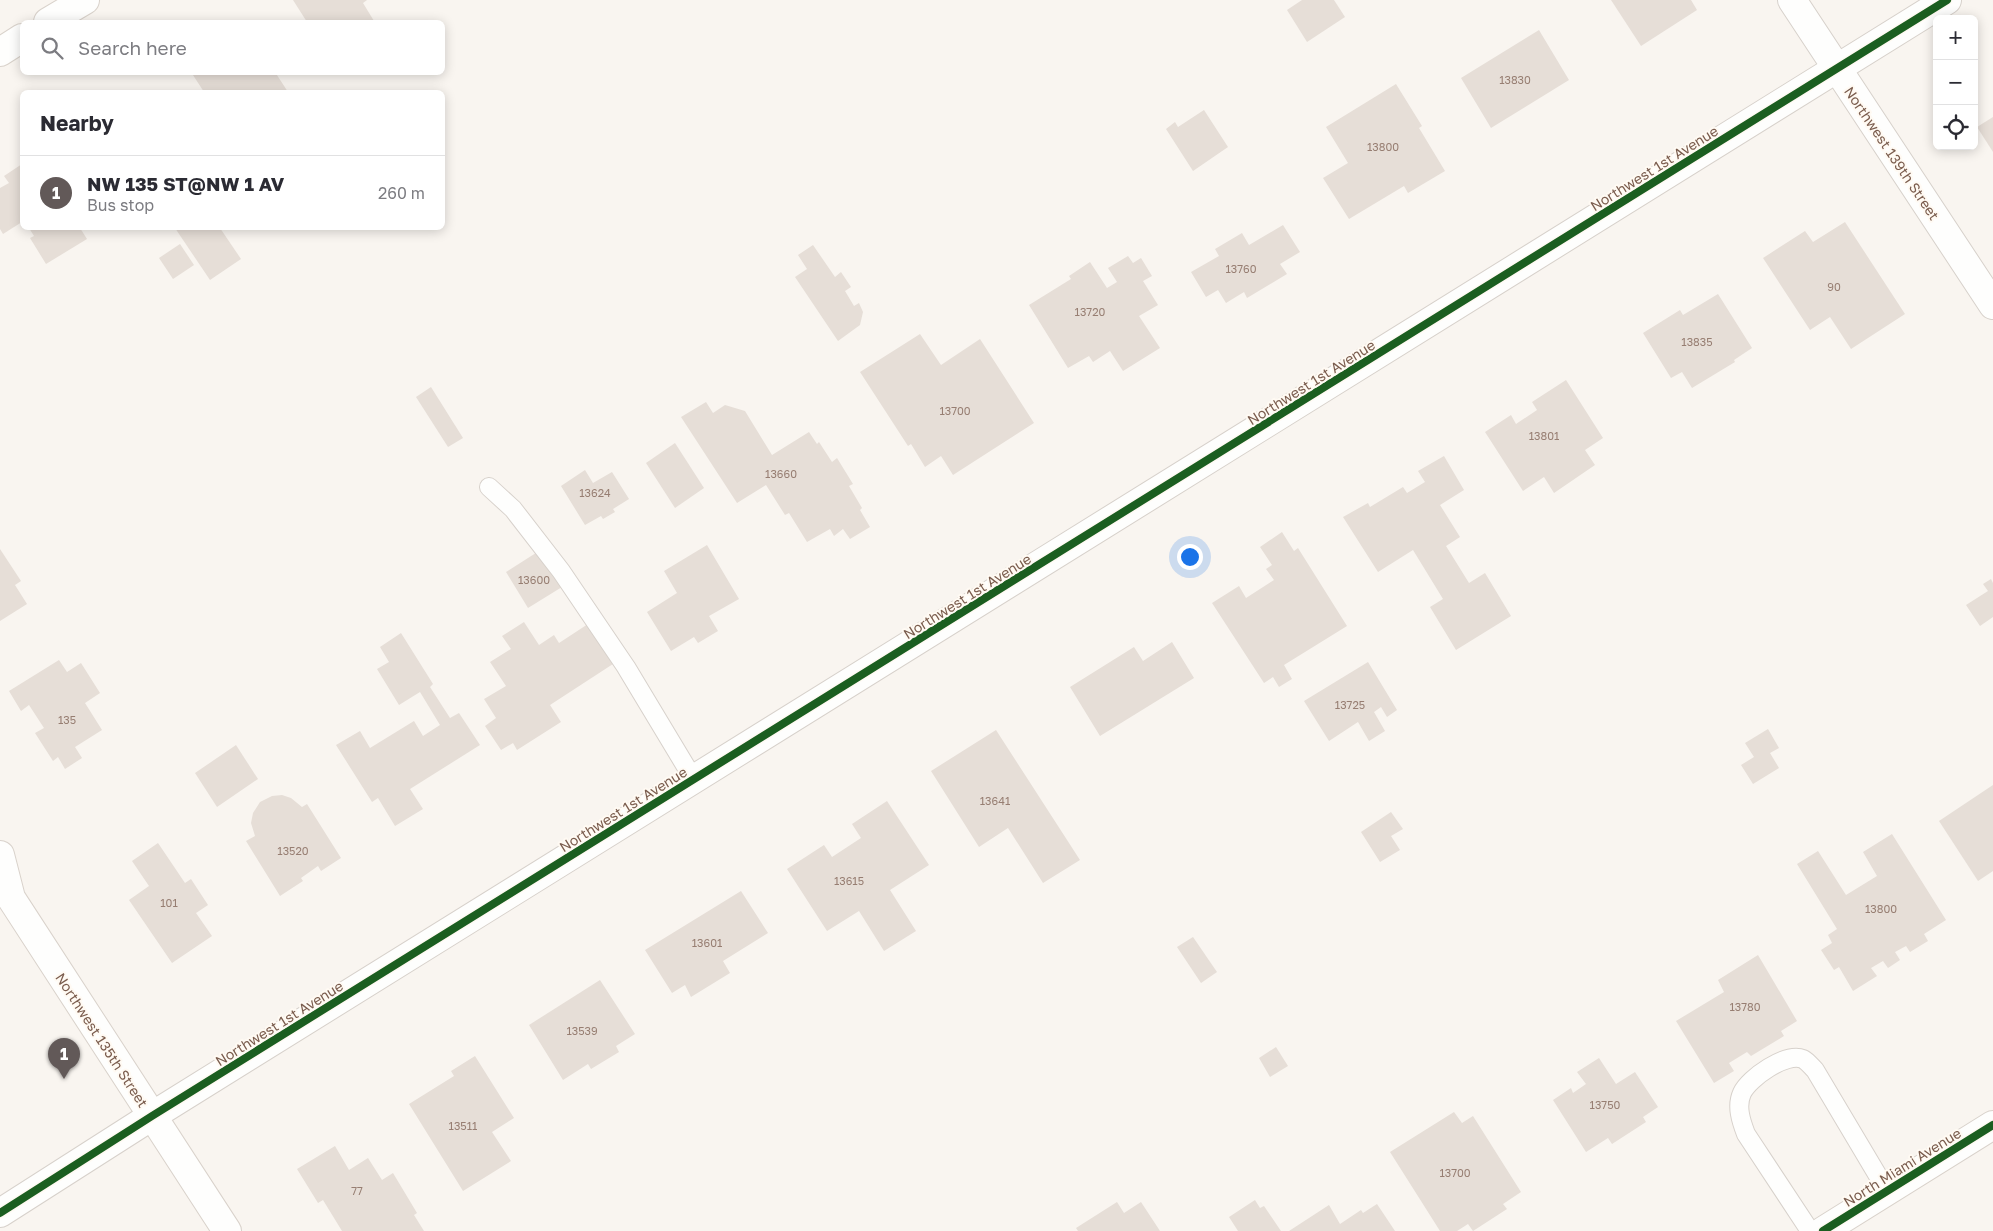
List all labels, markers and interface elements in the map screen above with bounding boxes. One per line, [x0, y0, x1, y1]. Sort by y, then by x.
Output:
map controls [1933, 15, 1978, 150]
button: + [1933, 15, 1978, 60]
search box [20, 20, 445, 75]
icon: search [38, 34, 66, 62]
text: Search here [78, 36, 187, 59]
button: − [1933, 60, 1978, 105]
house number: 13830 [1499, 73, 1531, 86]
street label: Northwest 139th Street [1841, 83, 1943, 223]
button: locate [1933, 105, 1978, 150]
text: Nearby [40, 110, 114, 136]
street label: Northwest 1st Avenue [1587, 122, 1721, 214]
house number: 13800 [1367, 140, 1399, 153]
text: NW 135 ST@NW 1 AV [87, 172, 284, 195]
text: 1 [52, 183, 60, 203]
text: 260 m [378, 183, 425, 203]
text: Bus stop [87, 195, 154, 215]
house number: 13760 [1225, 262, 1257, 275]
house number: 90 [1827, 280, 1841, 293]
house number: 13720 [1075, 305, 1106, 318]
house number: 13835 [1681, 335, 1713, 348]
street label: Northwest 1st Avenue [1244, 336, 1378, 428]
house number: 13700 [939, 404, 971, 417]
house number: 13801 [1529, 429, 1559, 442]
house number: 13660 [765, 467, 797, 480]
house number: 13624 [579, 486, 611, 499]
your location [1177, 544, 1203, 570]
street label: Northwest 1st Avenue [900, 550, 1034, 642]
house number: 13600 [518, 573, 550, 586]
house number: 13725 [1335, 698, 1365, 711]
house number: 135 [58, 713, 76, 726]
street label: Northwest 1st Avenue [556, 763, 690, 855]
house number: 13641 [980, 794, 1010, 807]
house number: 13520 [277, 844, 309, 857]
house number: 13615 [834, 874, 864, 887]
house number: 101 [160, 896, 178, 909]
house number: 13800 [1865, 902, 1897, 915]
house number: 13601 [692, 936, 722, 949]
street label: Northwest 135th Street [52, 970, 152, 1110]
street label: Northwest 1st Avenue [212, 977, 346, 1069]
house number: 13780 [1729, 1000, 1761, 1013]
house number: 13539 [566, 1024, 598, 1037]
pin: 1 [48, 1038, 80, 1079]
house number: 13750 [1590, 1098, 1621, 1111]
house number: 13511 [449, 1119, 477, 1132]
street label: North Miami Avenue [1840, 1124, 1964, 1210]
house number: 13700 [1439, 1166, 1471, 1179]
house number: 77 [351, 1184, 363, 1197]

